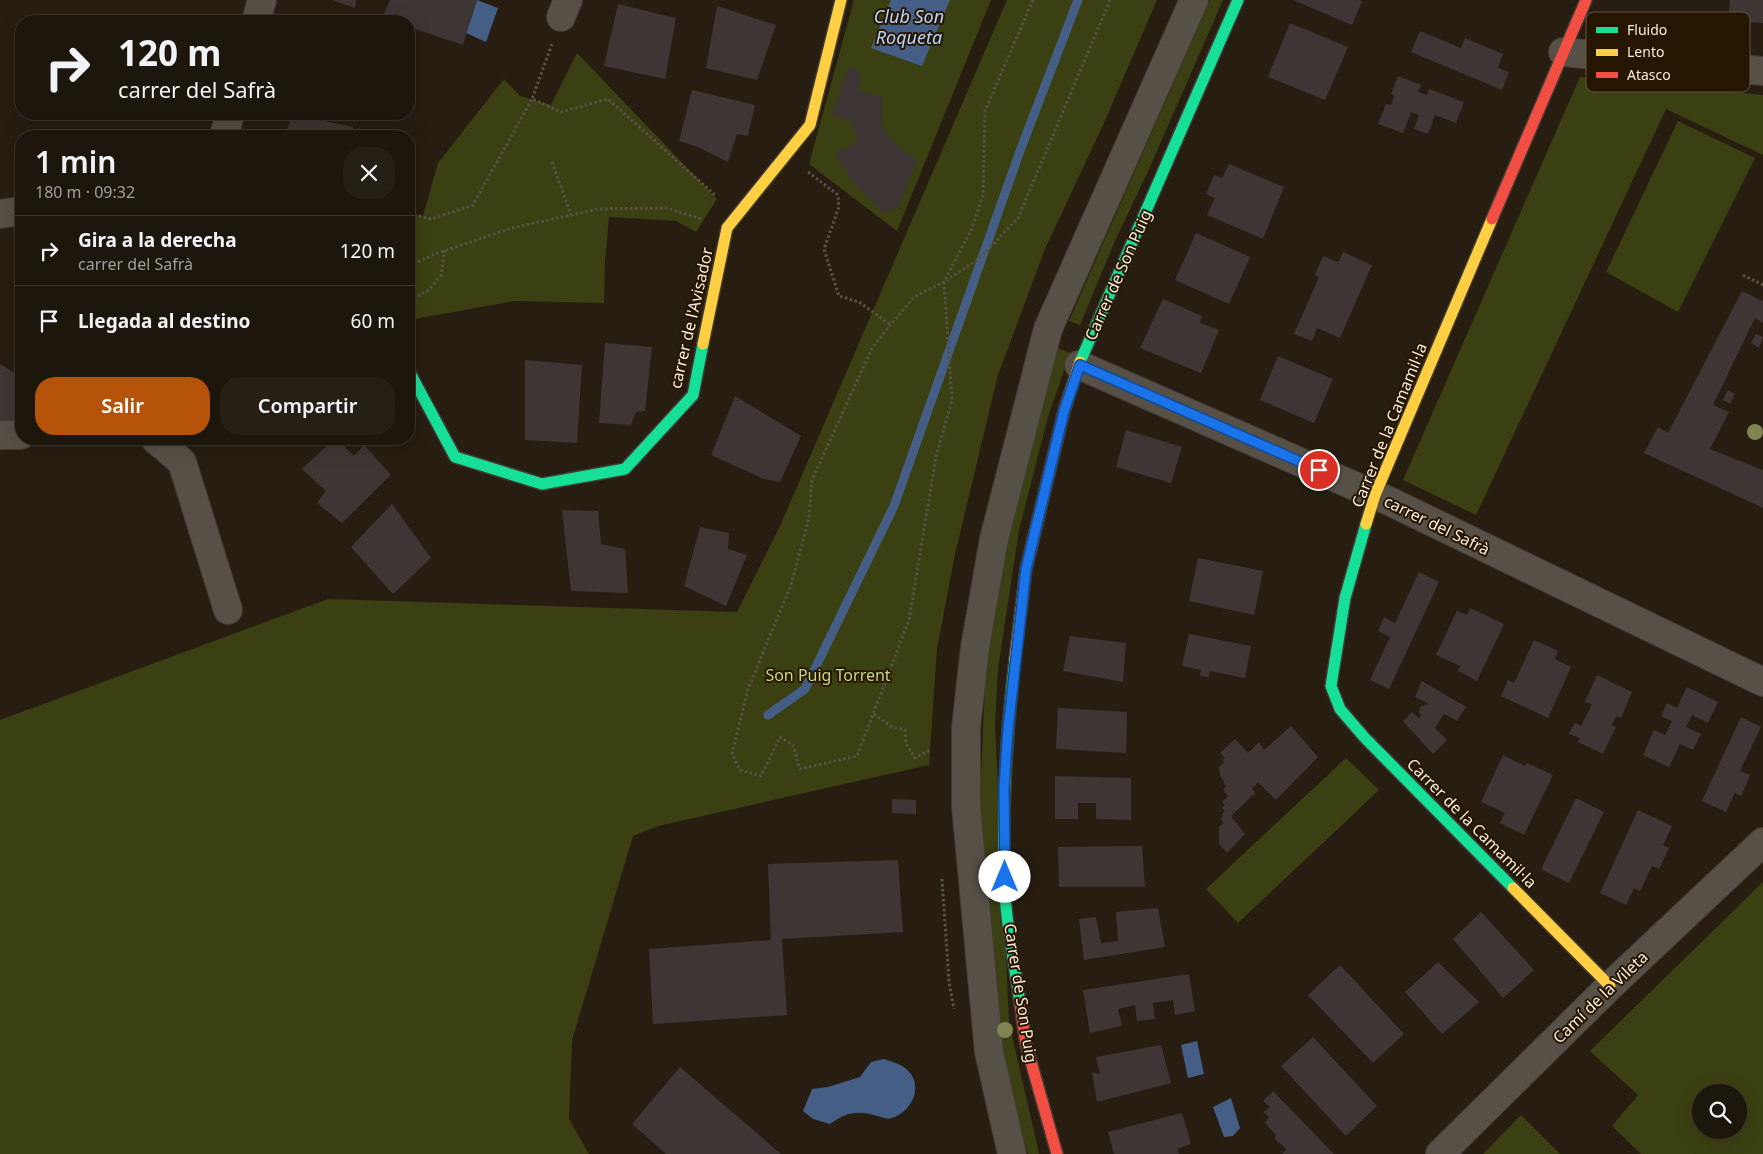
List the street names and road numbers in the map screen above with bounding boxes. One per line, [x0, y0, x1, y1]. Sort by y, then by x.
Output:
street label: Carrer de Son Puig [1079, 206, 1157, 344]
street label: carrer de l'Avisador [664, 245, 718, 391]
street label: Carrer de la Camamil·la [1346, 339, 1432, 511]
street label: carrer del Safrà [1380, 490, 1494, 560]
street label: Carrer de la Camamil·la [1402, 753, 1542, 893]
street label: Carrer de Son Puig [999, 922, 1043, 1064]
street label: Camí de la Vileta [1548, 946, 1652, 1048]

